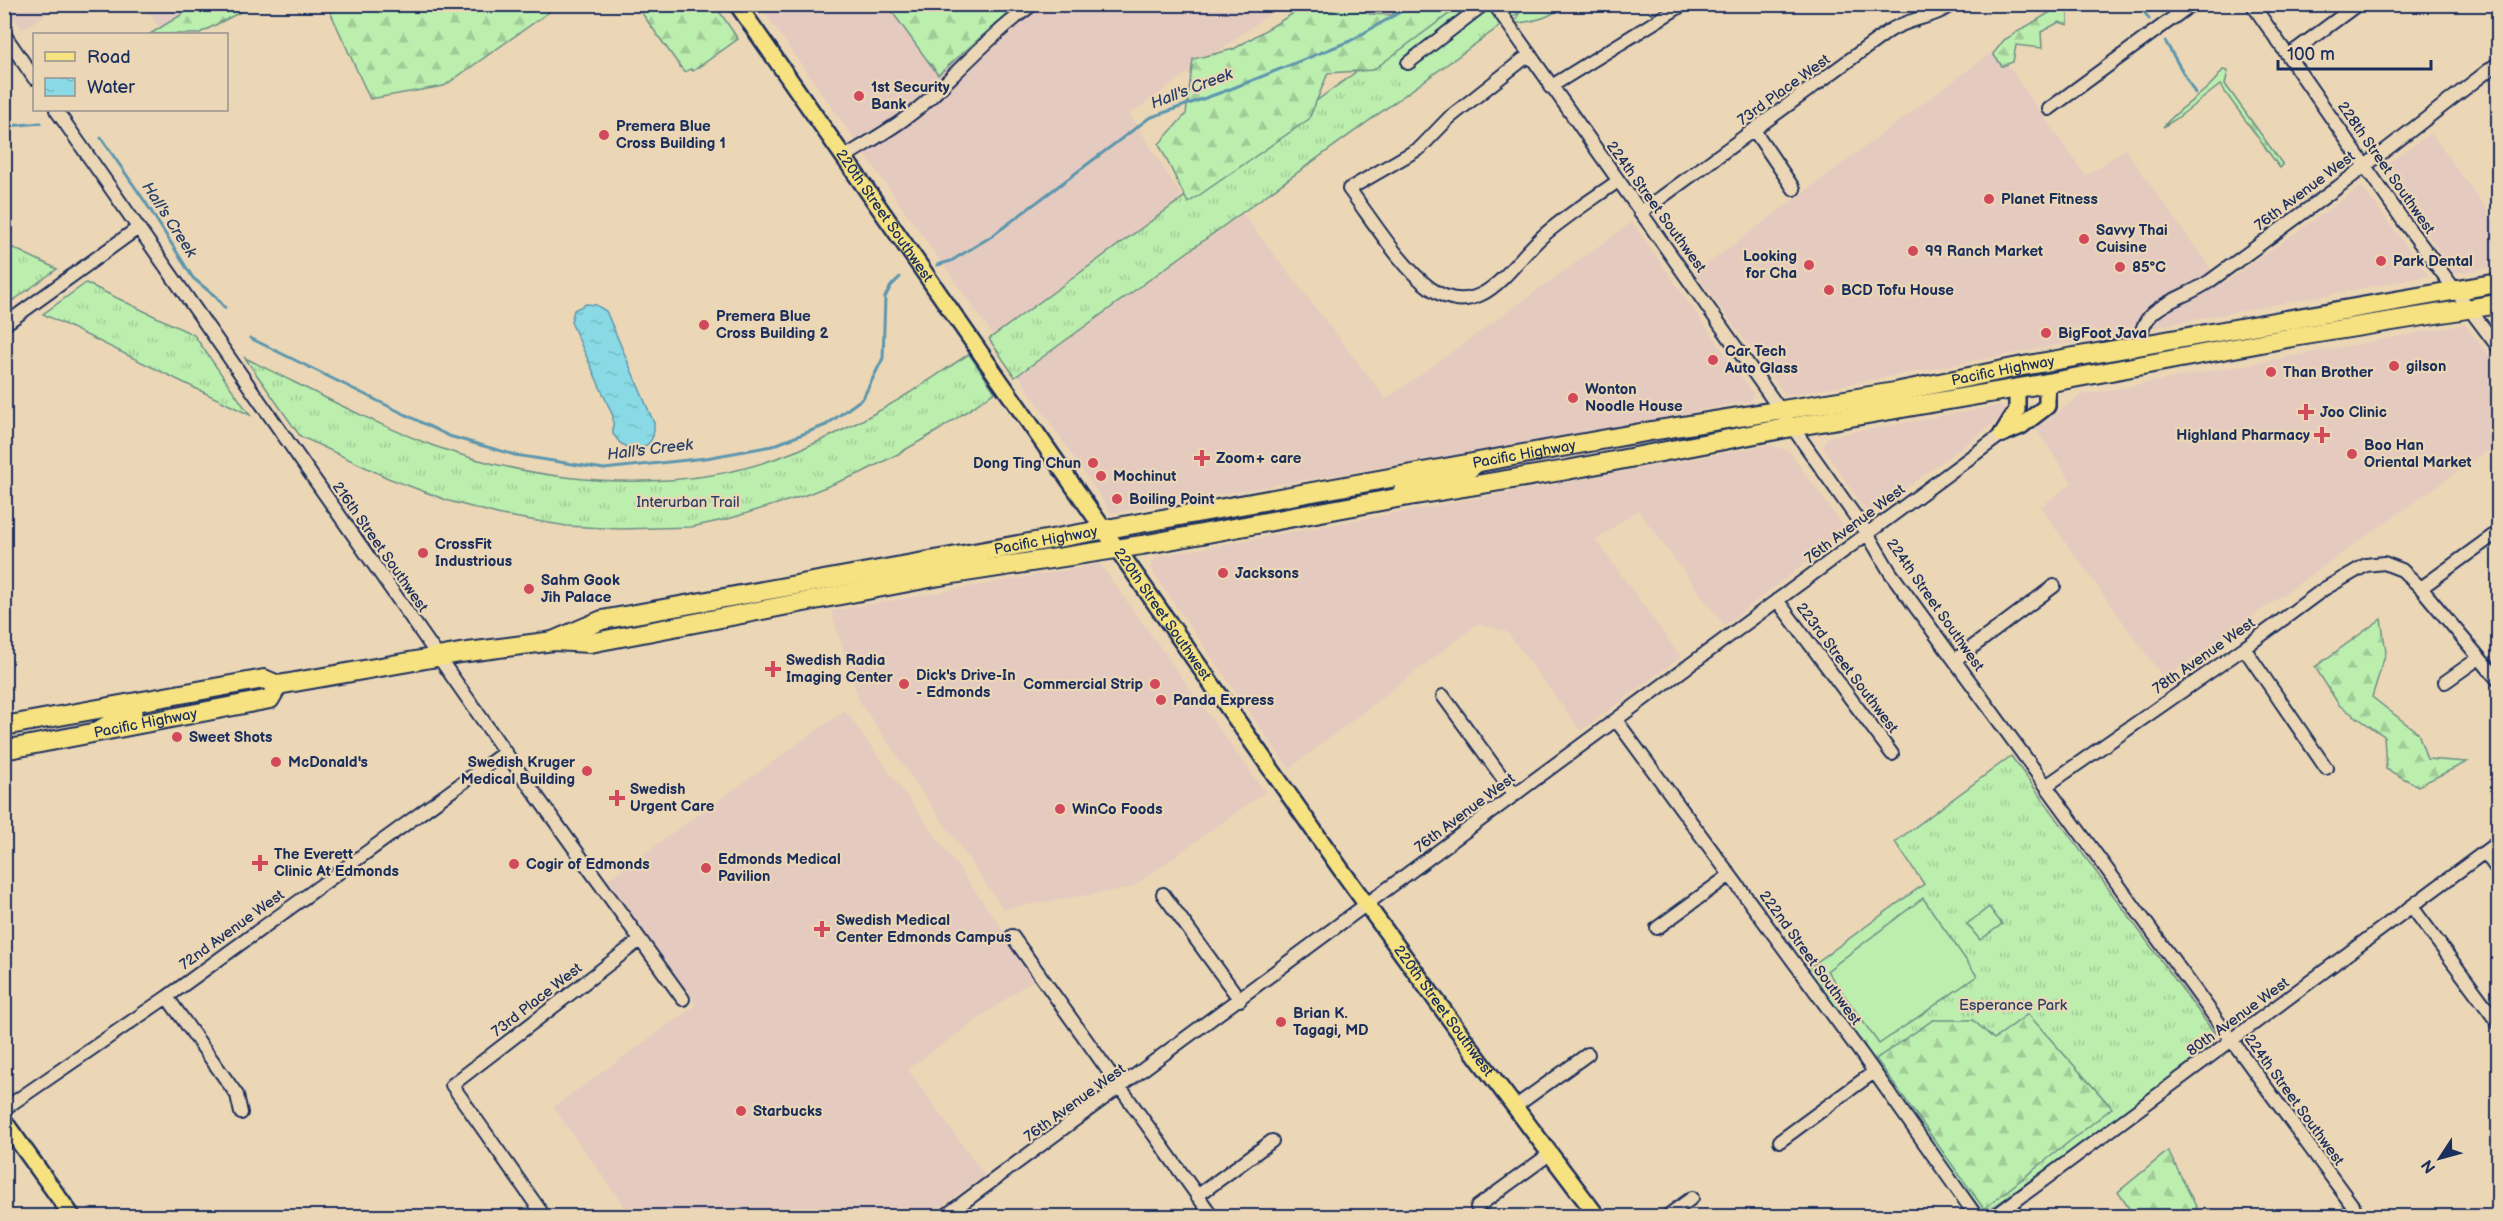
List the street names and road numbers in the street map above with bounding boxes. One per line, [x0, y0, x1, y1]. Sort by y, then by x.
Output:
street label: 73rd Place West [1734, 50, 1834, 130]
street label: 228th Street Southwest [2333, 98, 2439, 238]
street label: 224th Street Southwest [1602, 138, 1710, 277]
street label: 220th Street Southwest [832, 145, 938, 286]
street label: 76th Avenue West [2251, 147, 2359, 235]
street label: Pacific Highway [1950, 351, 2056, 390]
street label: Pacific Highway [1471, 435, 1578, 473]
street label: 216th Street Southwest [328, 478, 432, 616]
street label: 76th Avenue West [1801, 480, 1909, 568]
street label: Pacific Highway [993, 521, 1099, 559]
street label: 224th Street Southwest [1882, 535, 1988, 675]
street label: 220th Street Southwest [1110, 544, 1216, 685]
street label: 223rd Street Southwest [1792, 599, 1903, 737]
street label: 78th Avenue West [2149, 613, 2259, 698]
street label: Pacific Highway [92, 704, 199, 742]
street label: 76th Avenue West [1411, 769, 1519, 857]
street label: 72nd Avenue West [176, 885, 288, 974]
street label: 222nd Street Southwest [1755, 887, 1865, 1029]
street label: 220th Street Southwest [1390, 941, 1498, 1080]
street label: 73rd Place West [488, 959, 586, 1041]
street label: 80th Avenue West [2183, 973, 2293, 1061]
street label: 224th Street Southwest [2240, 1031, 2348, 1170]
street label: 76th Avenue West [1020, 1060, 1130, 1146]

